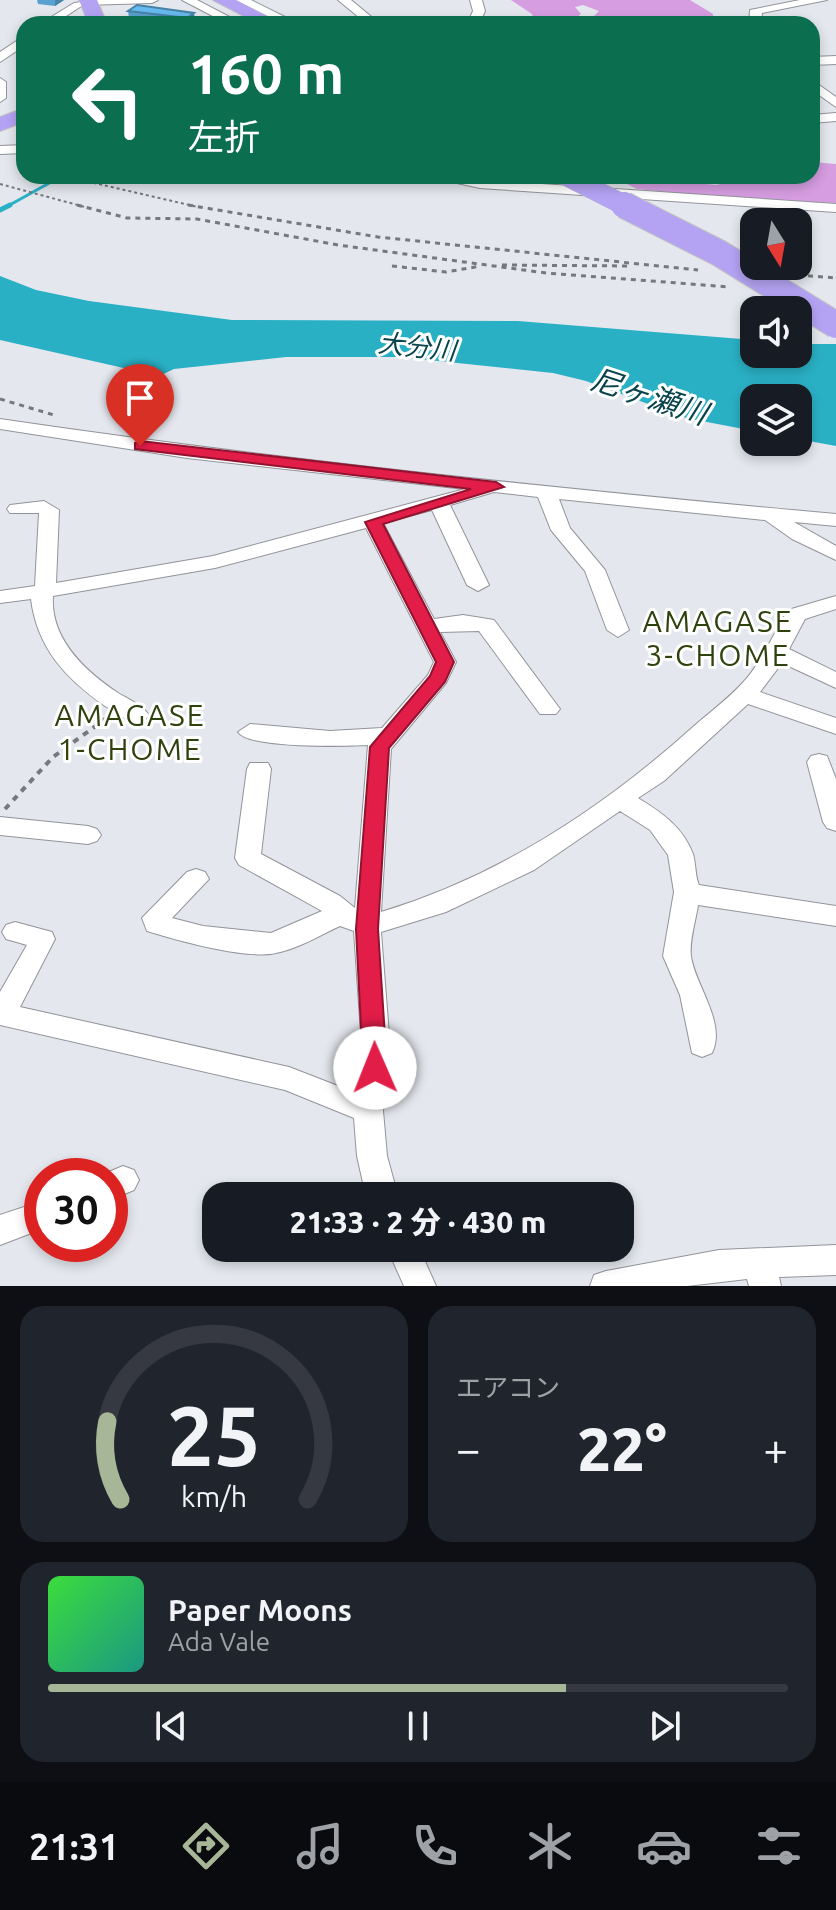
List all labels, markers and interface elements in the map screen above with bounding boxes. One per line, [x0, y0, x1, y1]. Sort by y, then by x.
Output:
text: 160 m [188, 42, 344, 105]
icon: left [56, 48, 160, 152]
text: 左折 [188, 116, 260, 157]
north arrow [740, 208, 812, 280]
map controls [740, 208, 812, 456]
button: sound [740, 296, 812, 368]
water label: 大分川 [377, 328, 460, 365]
water label: 尼ヶ瀬川 [587, 361, 714, 432]
pin [106, 364, 174, 446]
icon: arrive [118, 376, 162, 420]
button: layers [740, 384, 812, 456]
district label: AMAGASE 3-CHOME [642, 604, 794, 672]
district label: AMAGASE 1-CHOME [54, 698, 206, 766]
position arrow [333, 1026, 417, 1110]
speed limit sign: 30 [24, 1158, 128, 1262]
text: 21:33 · 2 分 · 430 m [290, 1205, 546, 1239]
text: エアコン [456, 1373, 560, 1402]
text: 25 [167, 1388, 261, 1482]
text: 22° [577, 1415, 667, 1482]
text: − [456, 1424, 481, 1473]
text: + [763, 1424, 788, 1473]
text: km/h [181, 1480, 247, 1512]
text: Paper Moons [168, 1593, 352, 1627]
text: Ada Vale [168, 1627, 270, 1656]
icon: previous [149, 1704, 193, 1748]
icon: pause [396, 1704, 440, 1748]
icon: next [643, 1704, 687, 1748]
icon: directions [178, 1818, 234, 1874]
icon: music [292, 1818, 348, 1874]
icon: phone [407, 1818, 463, 1874]
icon: climate [522, 1818, 578, 1874]
icon: car [636, 1818, 692, 1874]
icon: filters [751, 1818, 807, 1874]
text: 21:31 [29, 1826, 119, 1867]

